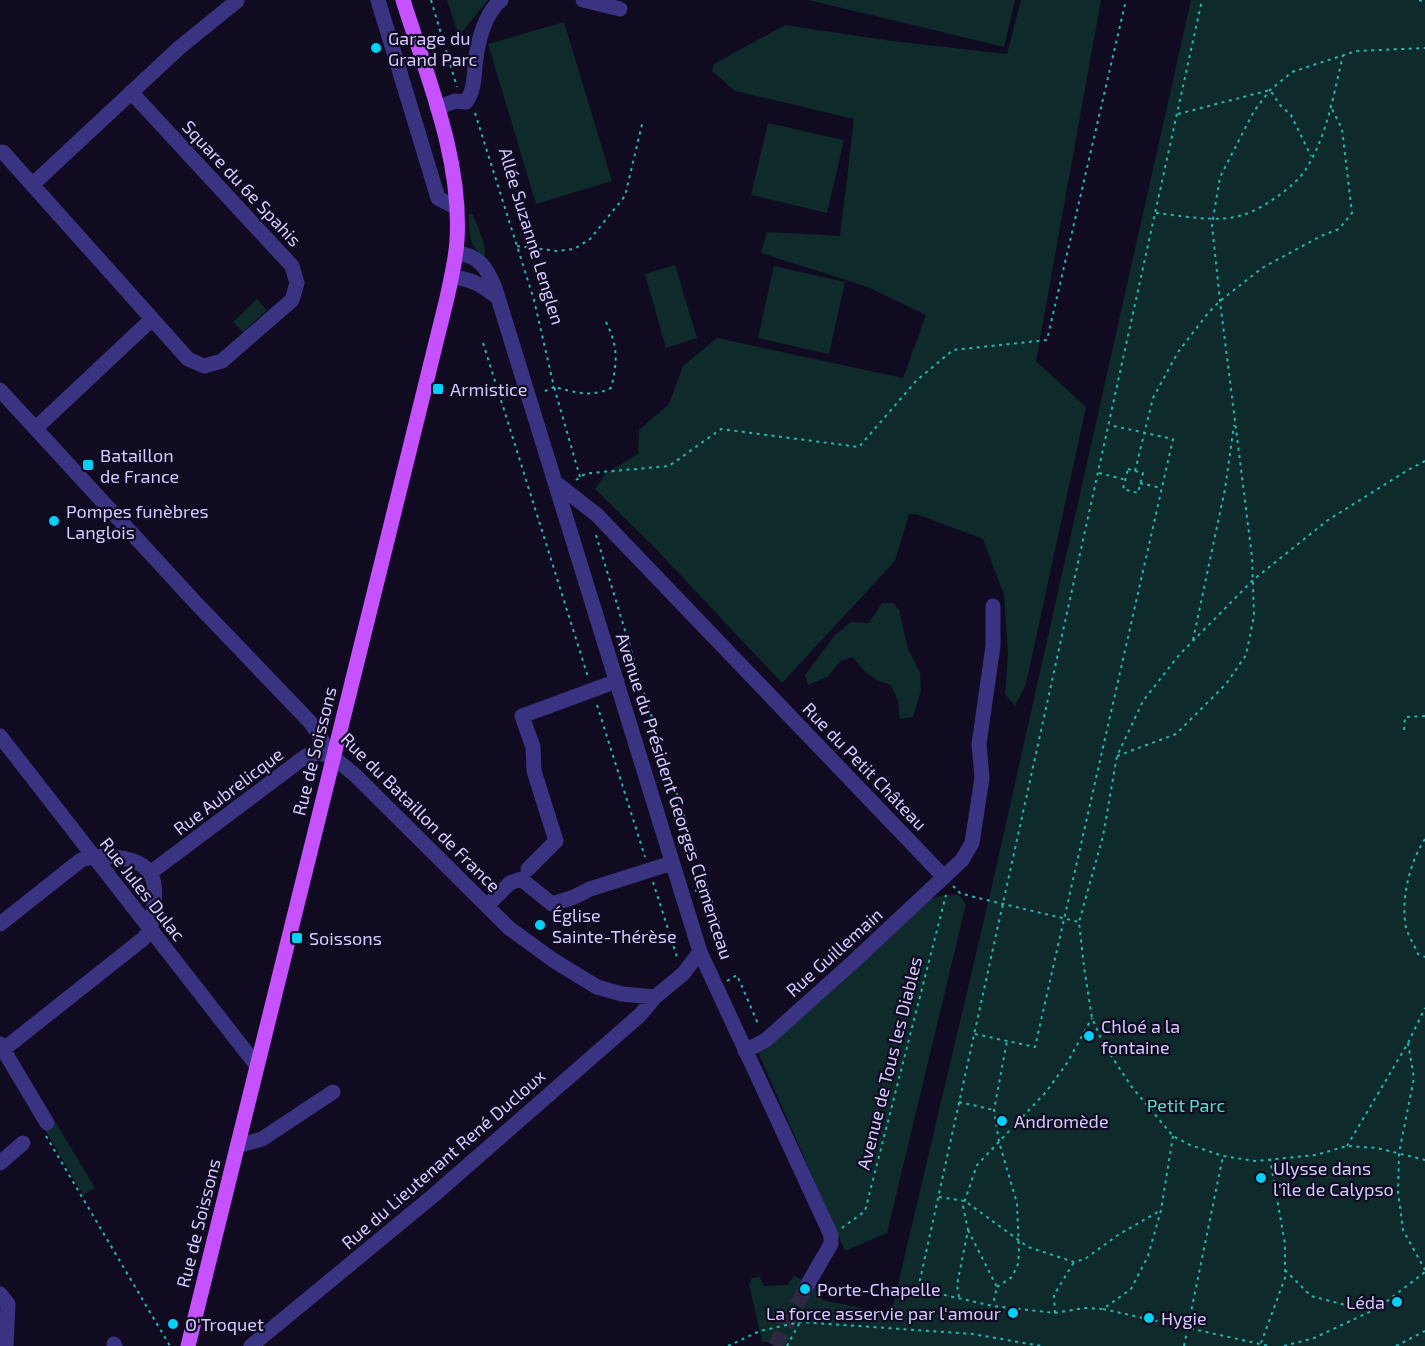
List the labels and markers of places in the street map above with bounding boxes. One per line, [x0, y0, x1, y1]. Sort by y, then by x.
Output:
place label: Garage du Grand Parc [388, 27, 478, 70]
marker: Garage du Grand Parc [369, 41, 383, 55]
place label: Armistice [450, 378, 527, 400]
marker: Armistice [431, 382, 445, 396]
place label: Bataillon de France [100, 444, 179, 487]
marker: Bataillon de France [81, 458, 95, 472]
place label: Pompes funèbres Langlois [66, 500, 209, 543]
marker: Pompes funèbres Langlois [47, 514, 61, 528]
place label: Église Sainte-Thérèse [552, 904, 677, 947]
marker: Église Sainte-Thérèse [533, 918, 547, 932]
place label: Soissons [309, 927, 382, 949]
marker: Soissons [290, 931, 304, 945]
place label: Chloé a la fontaine [1101, 1015, 1180, 1058]
marker: Chloé a la fontaine [1082, 1029, 1096, 1043]
place label: Andromède [1014, 1110, 1109, 1132]
marker: Andromède [995, 1114, 1009, 1128]
place label: Ulysse dans l'île de Calypso [1273, 1157, 1394, 1200]
marker: Ulysse dans l'île de Calypso [1254, 1171, 1268, 1185]
place label: Porte-Chapelle [817, 1278, 941, 1300]
marker: Porte-Chapelle [798, 1282, 812, 1296]
place label: Léda [1346, 1291, 1385, 1313]
marker: Léda [1390, 1295, 1404, 1309]
place label: La force asservie par l'amour [766, 1302, 1001, 1324]
marker: La force asservie par l'amour [1006, 1306, 1020, 1320]
place label: Hygie [1161, 1307, 1207, 1329]
marker: Hygie [1142, 1311, 1156, 1325]
place label: O'Troquet [185, 1313, 264, 1335]
marker: O'Troquet [166, 1317, 180, 1331]

